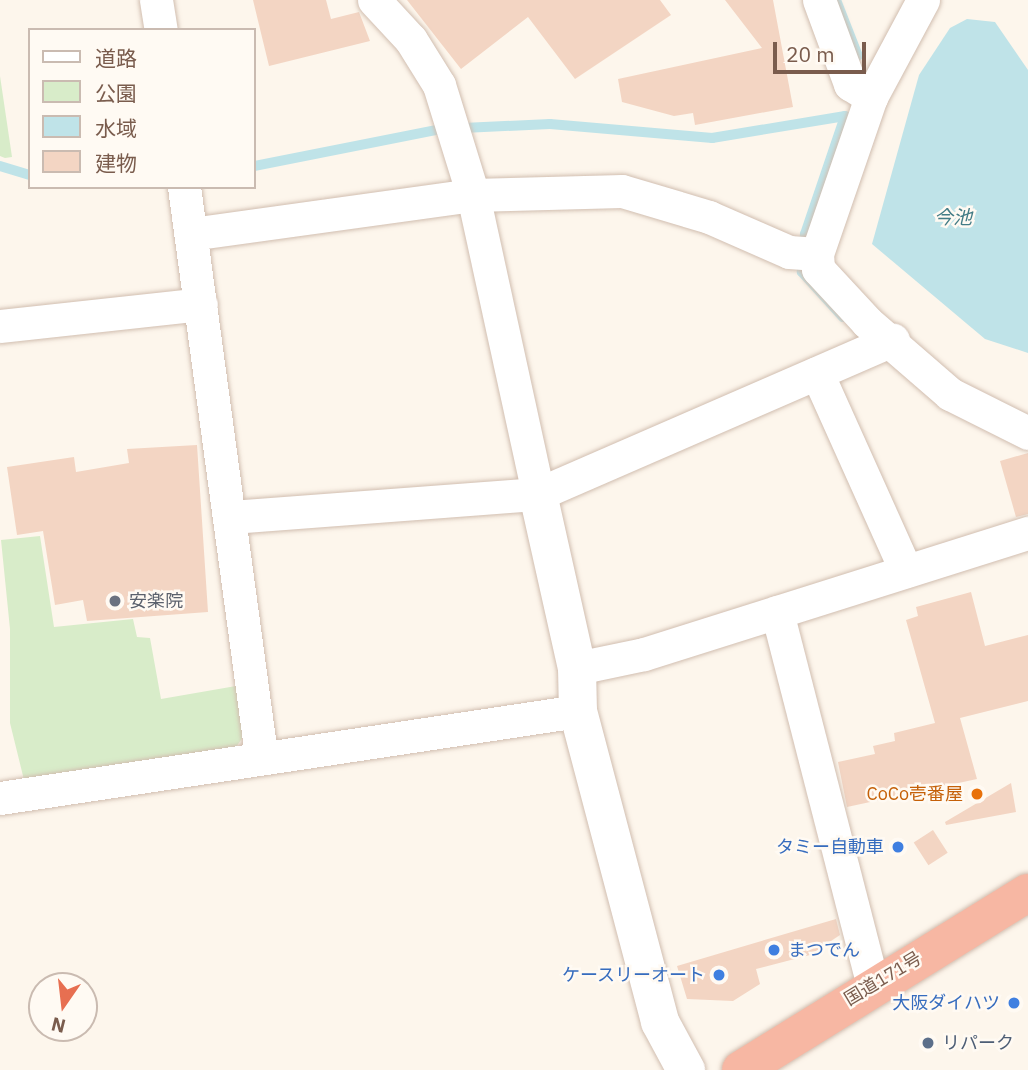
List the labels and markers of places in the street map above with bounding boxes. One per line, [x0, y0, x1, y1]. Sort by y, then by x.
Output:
place label: 安楽院 [129, 590, 183, 612]
marker: 安楽院 [107, 593, 123, 609]
place label: CoCo壱番屋 [866, 783, 963, 805]
marker: CoCo壱番屋 [969, 786, 985, 802]
place label: タミー自動車 [776, 836, 884, 858]
marker: タミー自動車 [890, 839, 906, 855]
place label: まつでん [788, 939, 860, 961]
marker: まつでん [766, 942, 782, 958]
place label: ケースリーオート [561, 964, 705, 986]
marker: ケースリーオート [711, 967, 727, 983]
place label: 大阪ダイハツ [892, 992, 1000, 1014]
marker: 大阪ダイハツ [1006, 995, 1022, 1011]
place label: リパーク [942, 1032, 1014, 1054]
marker: リパーク [920, 1035, 936, 1051]

